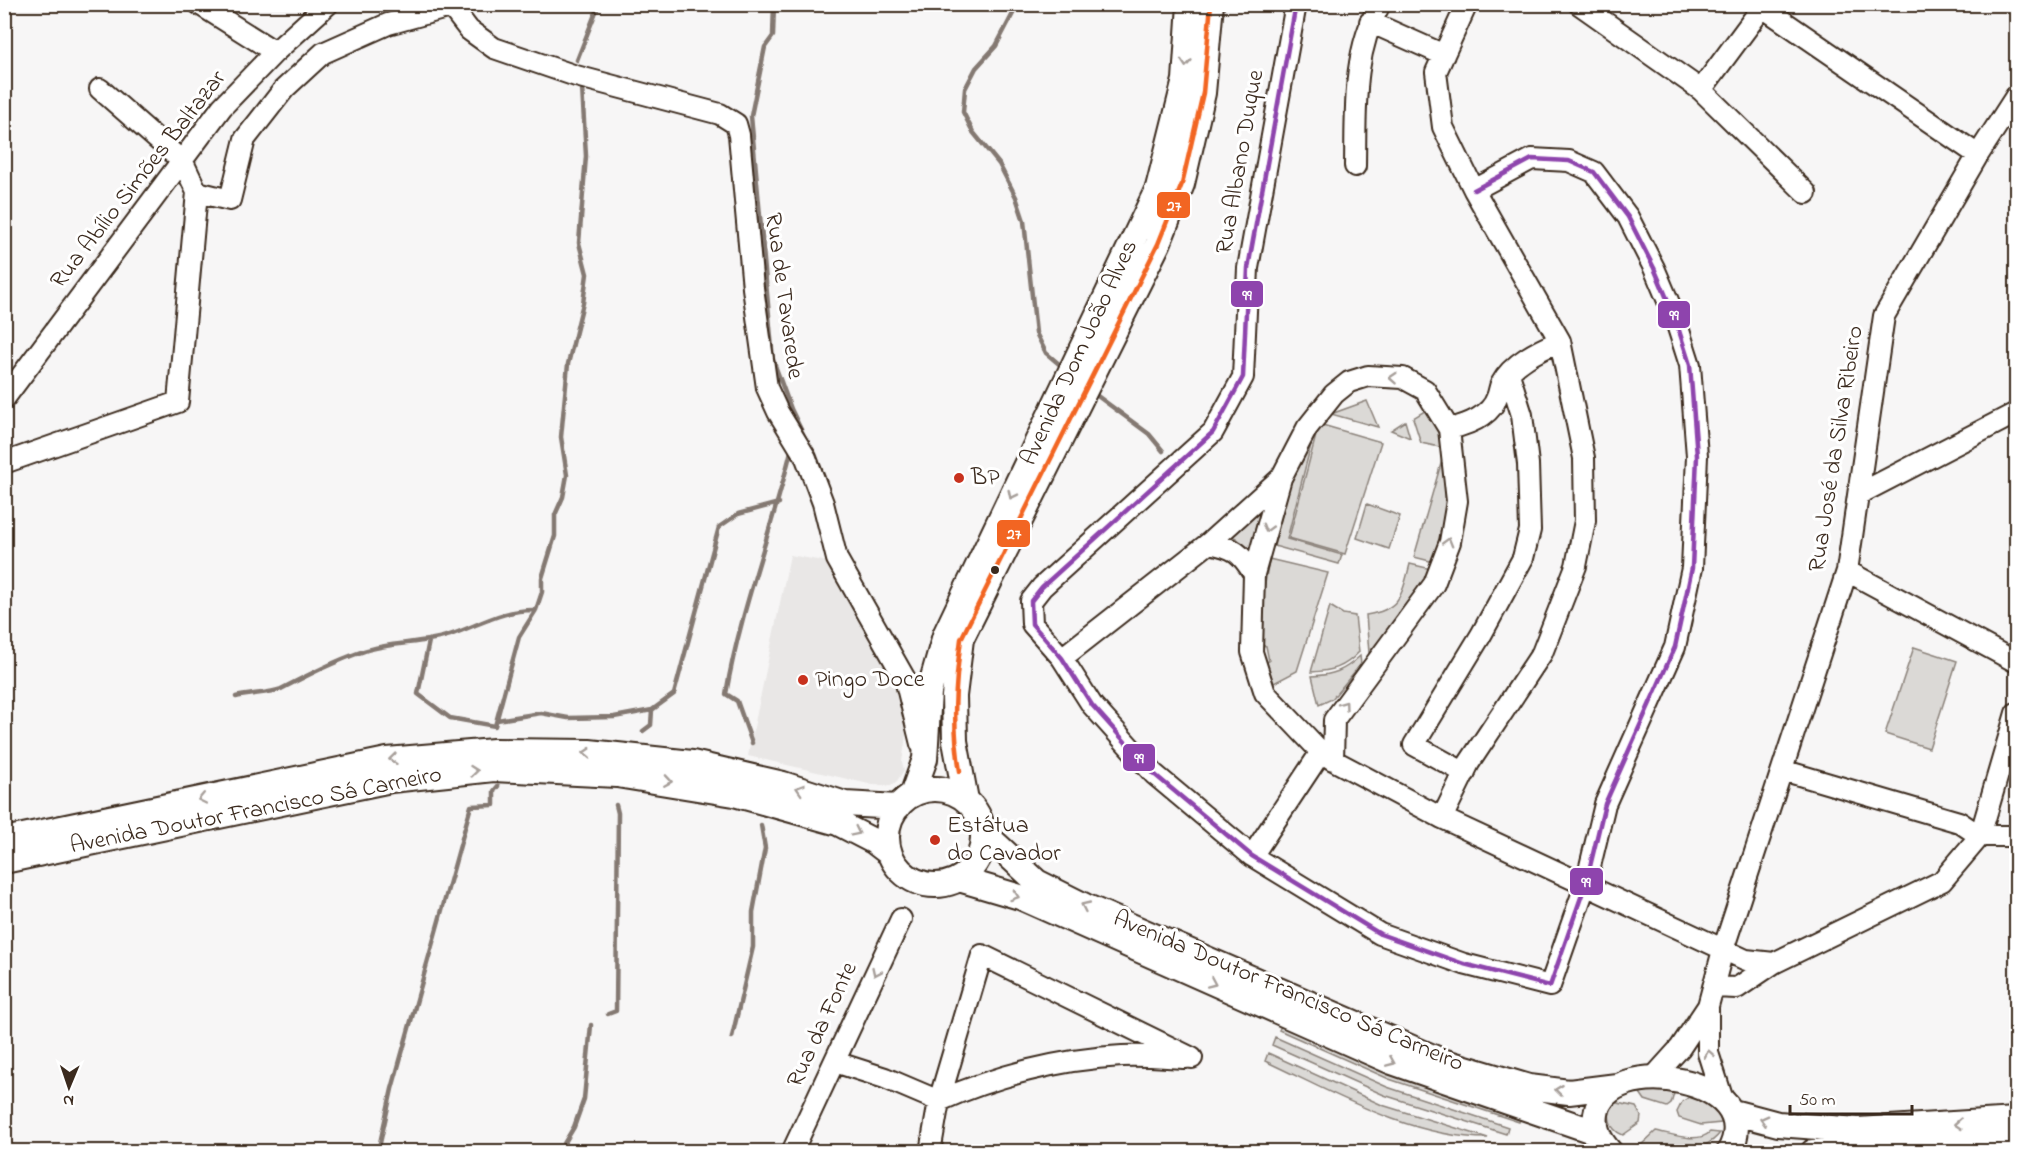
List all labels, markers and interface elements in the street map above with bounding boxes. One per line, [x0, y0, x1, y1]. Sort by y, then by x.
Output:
one-way arrow [1180, 58, 1193, 67]
street label: Rua Abílio Simões Baltazar [42, 63, 236, 297]
street label: Rua Albano Duque [1208, 67, 1274, 257]
line badge: 27 [1156, 191, 1191, 219]
text: 27 [1166, 195, 1182, 219]
street label: Rua de Tavarede [754, 211, 812, 382]
street label: Avenida Dom João Alves [1012, 234, 1148, 472]
line badge: 99 [1230, 280, 1264, 308]
text: 99 [1241, 284, 1252, 308]
line badge: 99 [1657, 300, 1691, 329]
text: 99 [1668, 304, 1679, 328]
street label: Rua José da Silva Ribeiro [1800, 323, 1874, 575]
one-way arrow [1389, 371, 1398, 384]
place label: BP [970, 461, 1000, 496]
marker: BP [952, 471, 966, 485]
one-way arrow [1008, 488, 1020, 499]
line badge: 27 [996, 519, 1031, 548]
one-way arrow [1262, 522, 1274, 533]
text: 27 [1006, 523, 1022, 547]
one-way arrow [1441, 537, 1454, 547]
unlabelled marker [989, 564, 1001, 576]
place label: Pingo Doce [815, 663, 925, 698]
marker: Pingo Doce [796, 673, 810, 687]
one-way arrow [1337, 700, 1348, 711]
line badge: 99 [1122, 743, 1156, 772]
one-way arrow [583, 746, 592, 759]
text: 99 [1133, 747, 1144, 771]
one-way arrow [388, 753, 397, 765]
street label: Avenida Doutor Francisco Sá Carneiro [67, 758, 445, 864]
one-way arrow [470, 765, 479, 778]
one-way arrow [664, 775, 673, 787]
one-way arrow [795, 784, 806, 796]
one-way arrow [197, 792, 207, 805]
place label: Estátua do Cavador [947, 809, 1061, 872]
one-way arrow [850, 825, 861, 837]
marker: Estátua do Cavador [928, 833, 942, 847]
line badge: 99 [1569, 867, 1604, 896]
text: 99 [1580, 871, 1591, 895]
one-way arrow [1009, 889, 1020, 901]
one-way arrow [1081, 902, 1092, 914]
street label: Avenida Doutor Francisco Sá Carneiro [1107, 902, 1469, 1082]
street label: Rua da Fonte [779, 956, 867, 1094]
one-way arrow [871, 966, 883, 977]
one-way arrow [1206, 976, 1217, 988]
one-way arrow [1704, 1049, 1716, 1059]
one-way arrow [1384, 1055, 1395, 1067]
north arrow [39, 1057, 99, 1117]
scale bar [1790, 1078, 1912, 1116]
one-way arrow [1554, 1085, 1564, 1097]
text: N [63, 1088, 74, 1112]
text: 50 m [1799, 1088, 1836, 1114]
one-way arrow [1759, 1115, 1770, 1127]
one-way arrow [1954, 1118, 1963, 1131]

